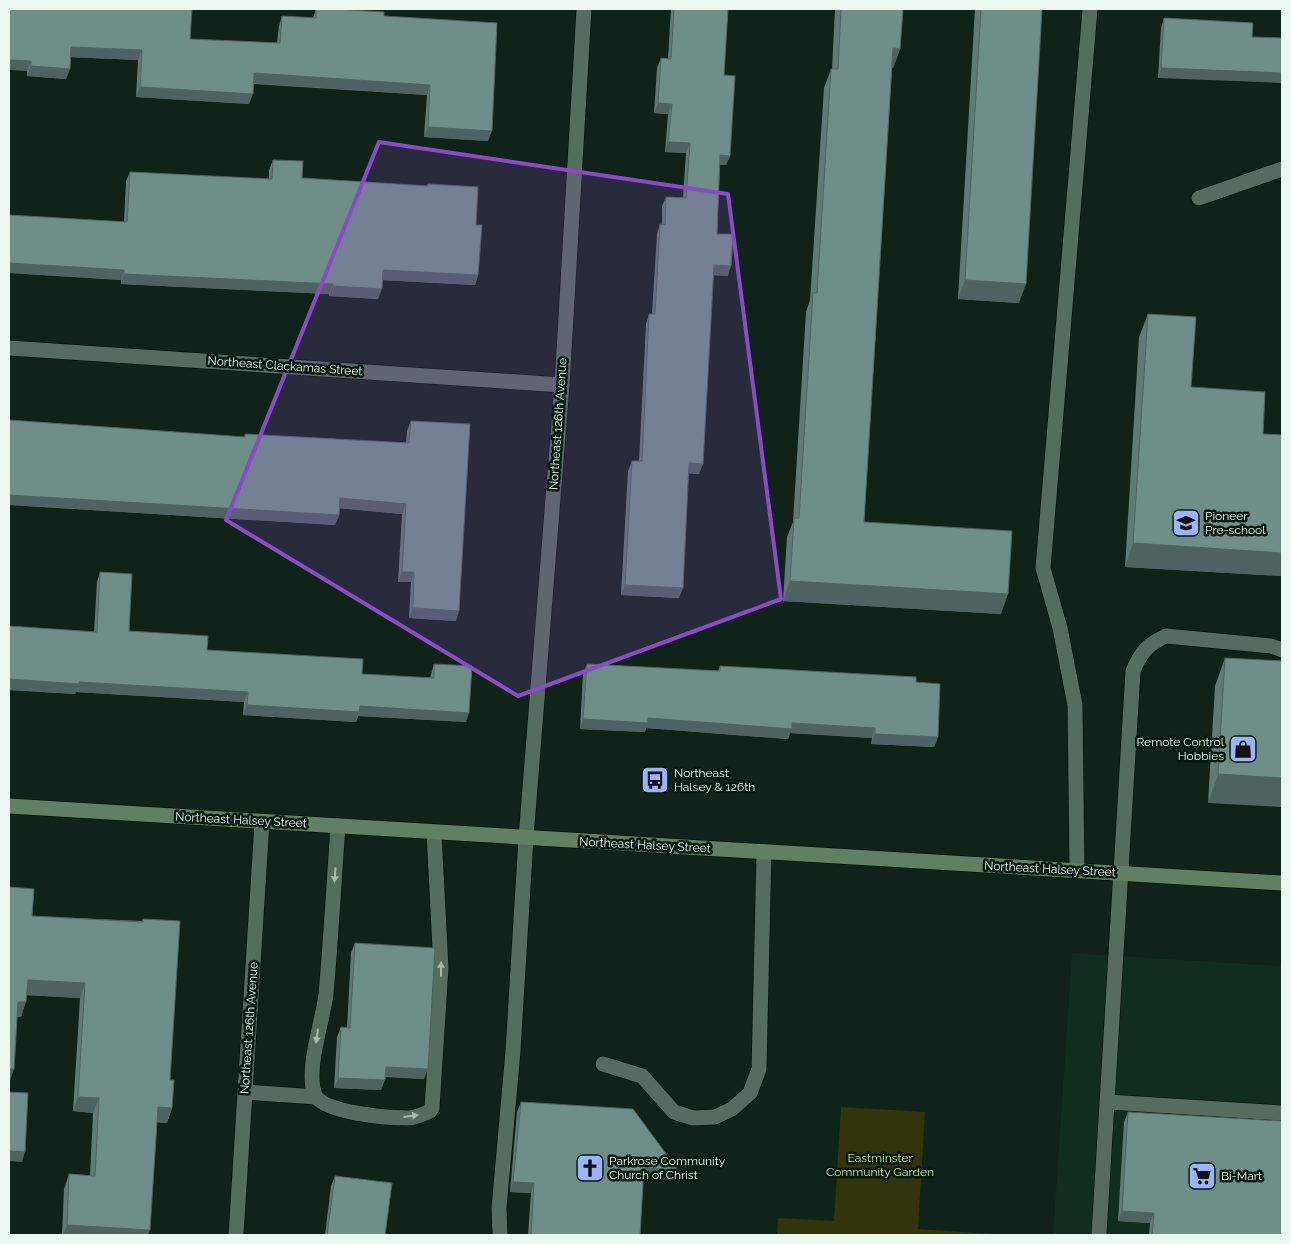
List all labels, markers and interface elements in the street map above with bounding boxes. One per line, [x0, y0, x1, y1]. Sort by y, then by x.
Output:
street label: Northeast Clackamas Street [207, 354, 363, 378]
street label: Northeast 126th Avenue [546, 357, 570, 491]
school or university icon: Pioneer Pre-school [1171, 508, 1201, 538]
place label: Pioneer Pre-school [1205, 509, 1266, 537]
shop icon: Remote Control Hobbies [1228, 734, 1258, 764]
place label: Remote Control Hobbies [1136, 735, 1225, 763]
bus stop icon: Northeast Halsey & 126th [640, 765, 670, 795]
place label: Northeast Halsey & 126th [674, 766, 755, 794]
street label: Northeast Halsey Street [175, 810, 307, 830]
street label: Northeast Halsey Street [579, 835, 711, 855]
street label: Northeast Halsey Street [984, 859, 1116, 879]
one-way arrow [330, 867, 338, 883]
street label: Northeast 126th Avenue [237, 961, 261, 1095]
one-way arrow [437, 961, 445, 977]
one-way arrow [313, 1028, 321, 1044]
one-way arrow [404, 1112, 420, 1120]
park label: Eastminster Community Garden [826, 1151, 934, 1179]
church icon: Parkrose Community Church of Christ [575, 1153, 605, 1183]
place label: Parkrose Community Church of Christ [609, 1154, 726, 1182]
supermarket icon: Bi-Mart [1187, 1161, 1217, 1191]
place label: Bi-Mart [1221, 1169, 1262, 1183]

